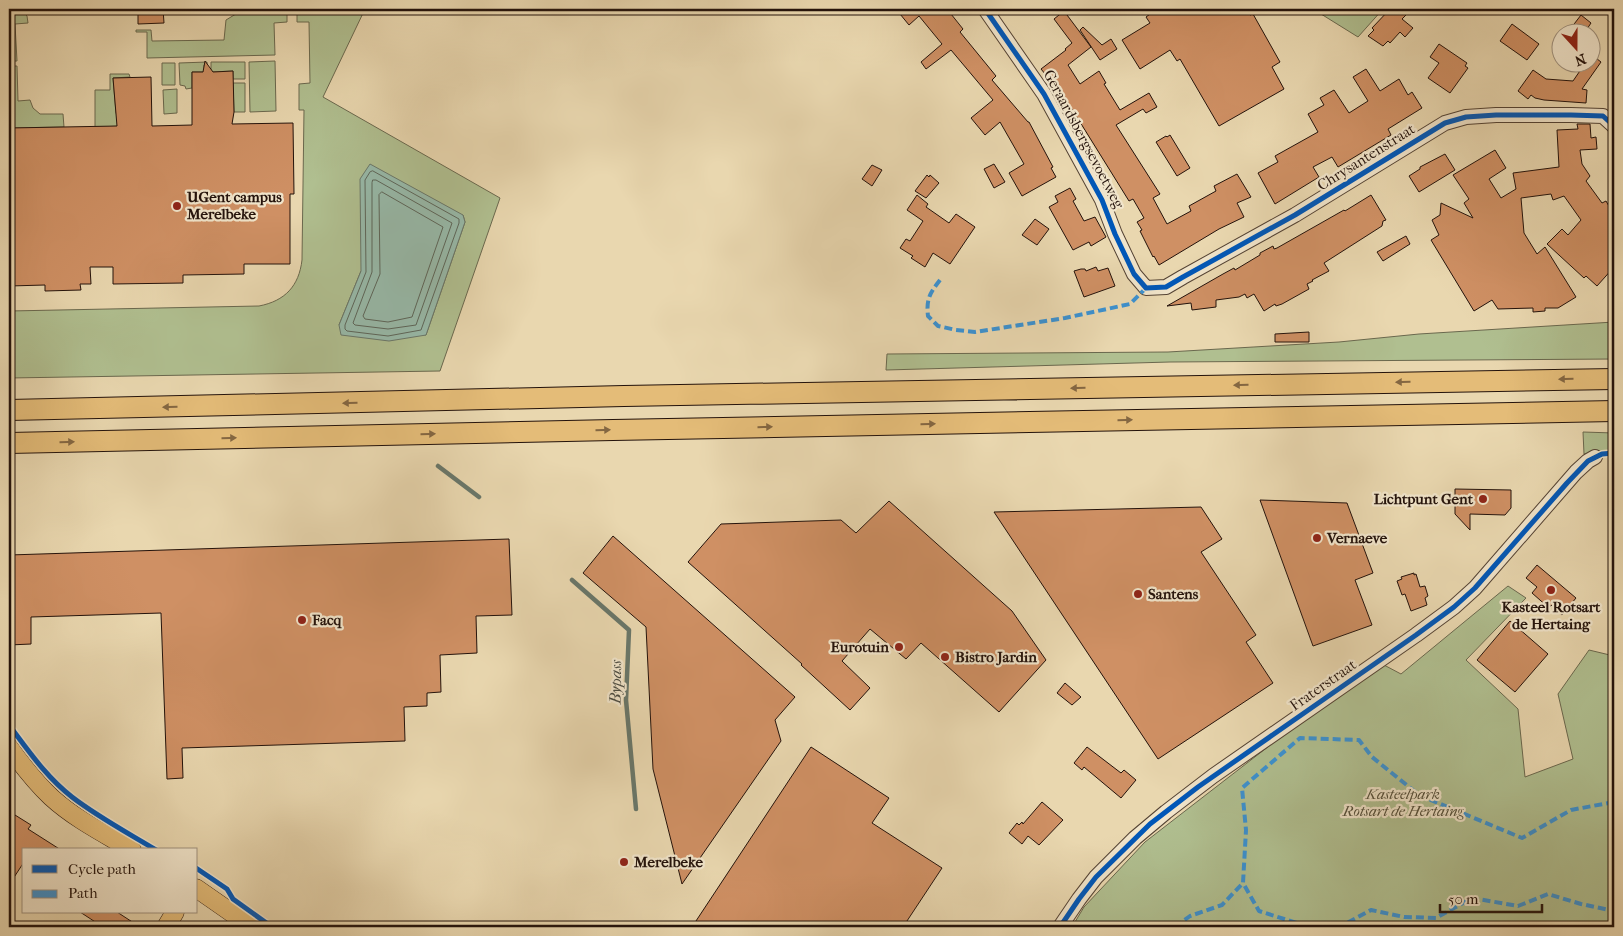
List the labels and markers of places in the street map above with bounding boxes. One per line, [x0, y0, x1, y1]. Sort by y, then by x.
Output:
place label: UGent campus Merelbeke [186, 188, 282, 223]
marker: UGent campus Merelbeke [171, 200, 183, 212]
place label: Lichtpunt Gent [1374, 490, 1474, 508]
marker: Lichtpunt Gent [1477, 493, 1489, 505]
place label: Vernaeve [1326, 529, 1388, 547]
marker: Vernaeve [1311, 532, 1323, 544]
marker: Kasteel Rotsart de Hertaing [1545, 584, 1557, 596]
place label: Santens [1148, 585, 1199, 603]
marker: Santens [1132, 588, 1144, 600]
place label: Kasteel Rotsart de Hertaing [1502, 598, 1601, 633]
place label: Facq [311, 611, 343, 629]
marker: Facq [296, 614, 308, 626]
place label: Eurotuin [831, 638, 889, 656]
marker: Eurotuin [893, 641, 905, 653]
place label: Bistro Jardin [955, 648, 1037, 666]
marker: Bistro Jardin [939, 651, 951, 663]
place label: Merelbeke [633, 853, 703, 871]
marker: Merelbeke [618, 856, 630, 868]

